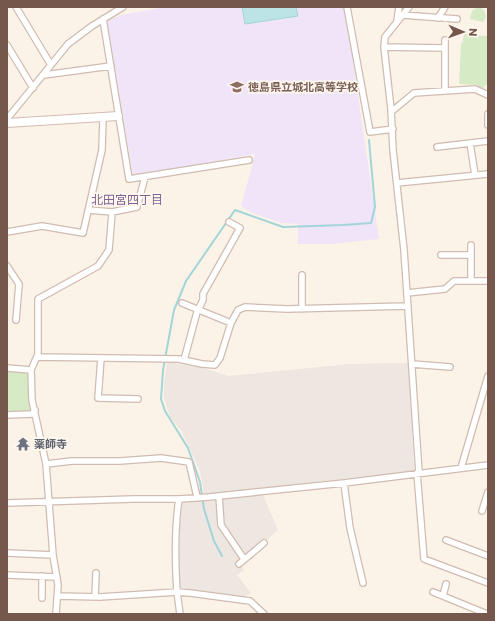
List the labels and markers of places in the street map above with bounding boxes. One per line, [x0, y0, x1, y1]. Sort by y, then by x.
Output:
school or university icon: 徳島県立城北高等学校 [229, 79, 245, 95]
place label: 徳島県立城北高等学校 [248, 79, 358, 95]
temple icon: 薬師寺 [15, 436, 31, 452]
place label: 薬師寺 [34, 436, 67, 452]

